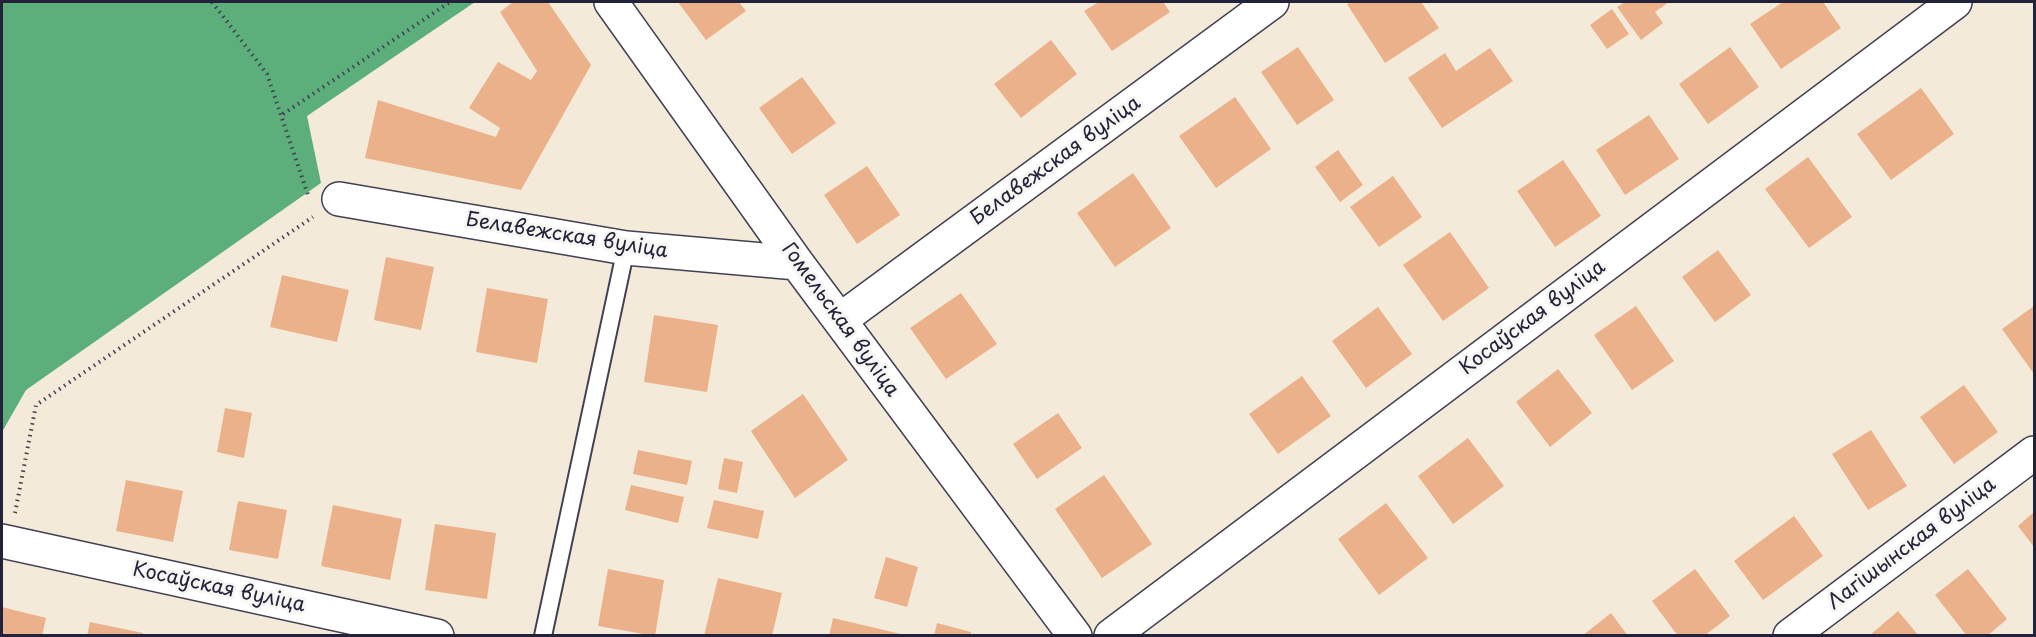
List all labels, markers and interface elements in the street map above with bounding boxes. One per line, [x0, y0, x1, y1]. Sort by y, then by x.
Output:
street label: Белавежская вуліца [966, 91, 1146, 231]
street label: Белавежская вуліца [464, 208, 670, 264]
street label: Гомельская вуліца [776, 238, 904, 402]
street label: Косаўская вуліца [1456, 256, 1610, 380]
street label: Лагішынская вуліца [1823, 473, 2001, 615]
street label: Косаўская вуліца [131, 558, 307, 618]

